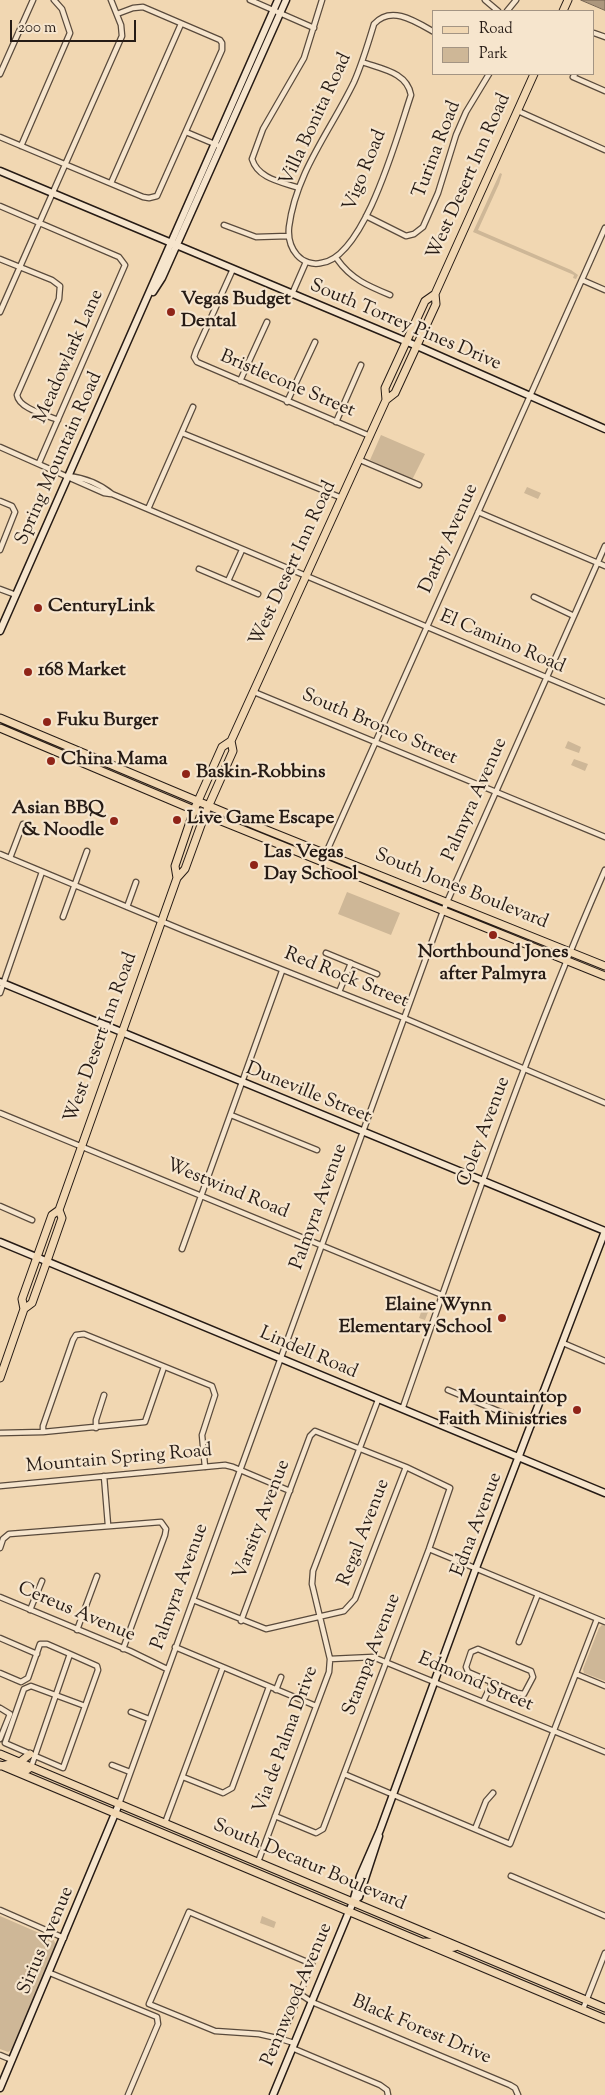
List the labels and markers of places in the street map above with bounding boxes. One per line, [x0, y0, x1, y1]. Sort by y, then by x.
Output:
place label: Vegas Budget Dental [181, 290, 291, 334]
marker: Vegas Budget Dental [165, 306, 177, 318]
place label: CenturyLink [48, 597, 155, 619]
marker: CenturyLink [32, 602, 44, 614]
place label: 168 Market [38, 661, 126, 683]
marker: 168 Market [22, 666, 34, 678]
place label: Fuku Burger [57, 711, 158, 733]
marker: Fuku Burger [41, 716, 53, 728]
place label: China Mama [61, 750, 168, 772]
marker: China Mama [45, 755, 57, 767]
place label: Baskin-Robbins [196, 763, 325, 785]
marker: Baskin-Robbins [180, 768, 192, 780]
place label: Asian BBQ & Noodle [12, 799, 104, 843]
place label: Live Game Escape [187, 809, 334, 831]
marker: Live Game Escape [171, 814, 183, 826]
marker: Asian BBQ & Noodle [108, 815, 120, 827]
place label: Las Vegas Day School [264, 843, 358, 887]
marker: Las Vegas Day School [248, 859, 260, 871]
marker: Northbound Jones after Palmyra [487, 929, 499, 941]
place label: Northbound Jones after Palmyra [418, 943, 568, 987]
place label: Elaine Wynn Elementary School [339, 1296, 492, 1340]
marker: Elaine Wynn Elementary School [496, 1312, 508, 1324]
place label: Mountaintop Faith Ministries [439, 1388, 567, 1432]
marker: Mountaintop Faith Ministries [571, 1404, 583, 1416]

